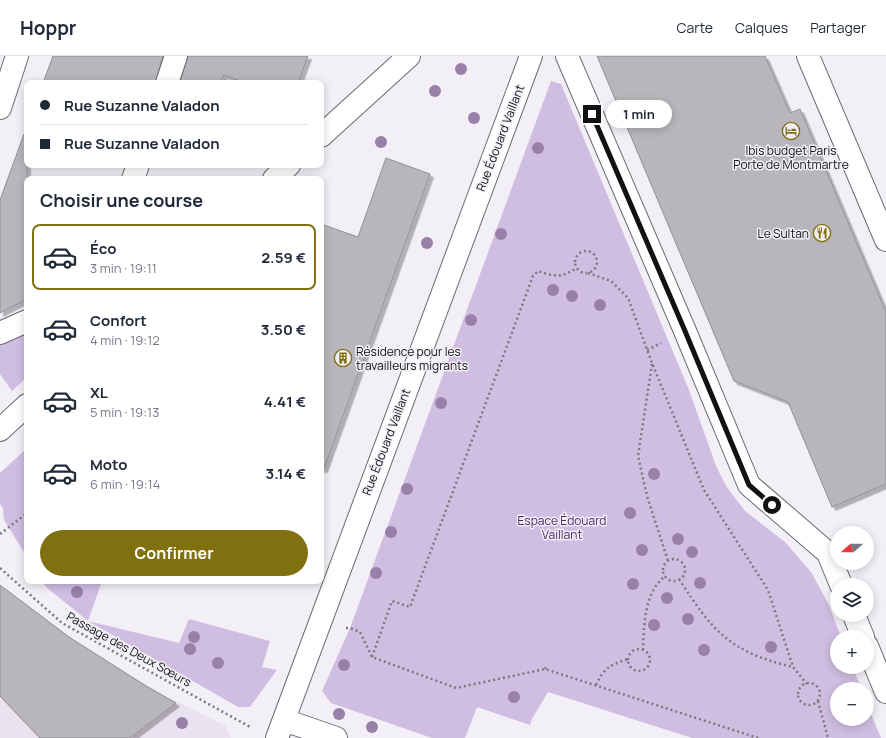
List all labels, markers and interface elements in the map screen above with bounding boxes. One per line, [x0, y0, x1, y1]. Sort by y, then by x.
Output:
text: Hoppr [20, 15, 76, 41]
text: Carte [677, 18, 713, 37]
text: Calques [735, 18, 788, 37]
text: Partager [810, 18, 866, 37]
street label: Rue Édouard Vaillant [472, 82, 528, 194]
text: Rue Suzanne Valadon [64, 95, 220, 116]
callout: 1 min [606, 100, 672, 128]
route end [583, 105, 601, 123]
text: 1 min [623, 105, 655, 123]
hotel icon: Ibis budget Paris Porte de Montmartre [781, 121, 801, 141]
text: Rue Suzanne Valadon [64, 133, 220, 154]
place label: Ibis budget Paris Porte de Montmartre [733, 142, 849, 173]
text: Choisir une course [40, 188, 203, 212]
restaurant icon: Le Sultan [812, 223, 832, 243]
place label: Le Sultan [758, 225, 809, 242]
text: Éco [90, 238, 116, 259]
icon: car [42, 239, 78, 275]
text: 2.59 € [261, 247, 306, 268]
text: 3 min · 19:11 [90, 259, 157, 277]
text: Confort [90, 310, 147, 331]
icon: car [42, 311, 78, 347]
text: 3.50 € [261, 319, 306, 340]
text: 4 min · 19:12 [90, 331, 160, 349]
place label: Résidence pour les travailleurs migrants [356, 343, 468, 374]
building icon: Résidence pour les travailleurs migrants [333, 348, 353, 368]
text: XL [90, 382, 108, 403]
icon: car [42, 383, 78, 419]
street label: Rue Édouard Vaillant [358, 386, 414, 498]
text: 4.41 € [264, 391, 306, 412]
text: 5 min · 19:13 [90, 403, 159, 421]
text: Moto [90, 454, 127, 475]
icon: car [42, 455, 78, 491]
text: 3.14 € [266, 463, 306, 484]
text: 6 min · 19:14 [90, 475, 160, 493]
route start [763, 496, 781, 514]
park label: Espace Édouard Vaillant [518, 512, 606, 543]
north arrow [830, 526, 874, 570]
map controls [830, 526, 874, 726]
button: Confirmer [40, 530, 308, 576]
button: layers [830, 578, 874, 622]
street label: Passage des Deux Sœurs [64, 608, 194, 690]
button: + [830, 630, 874, 674]
button: − [830, 682, 874, 726]

